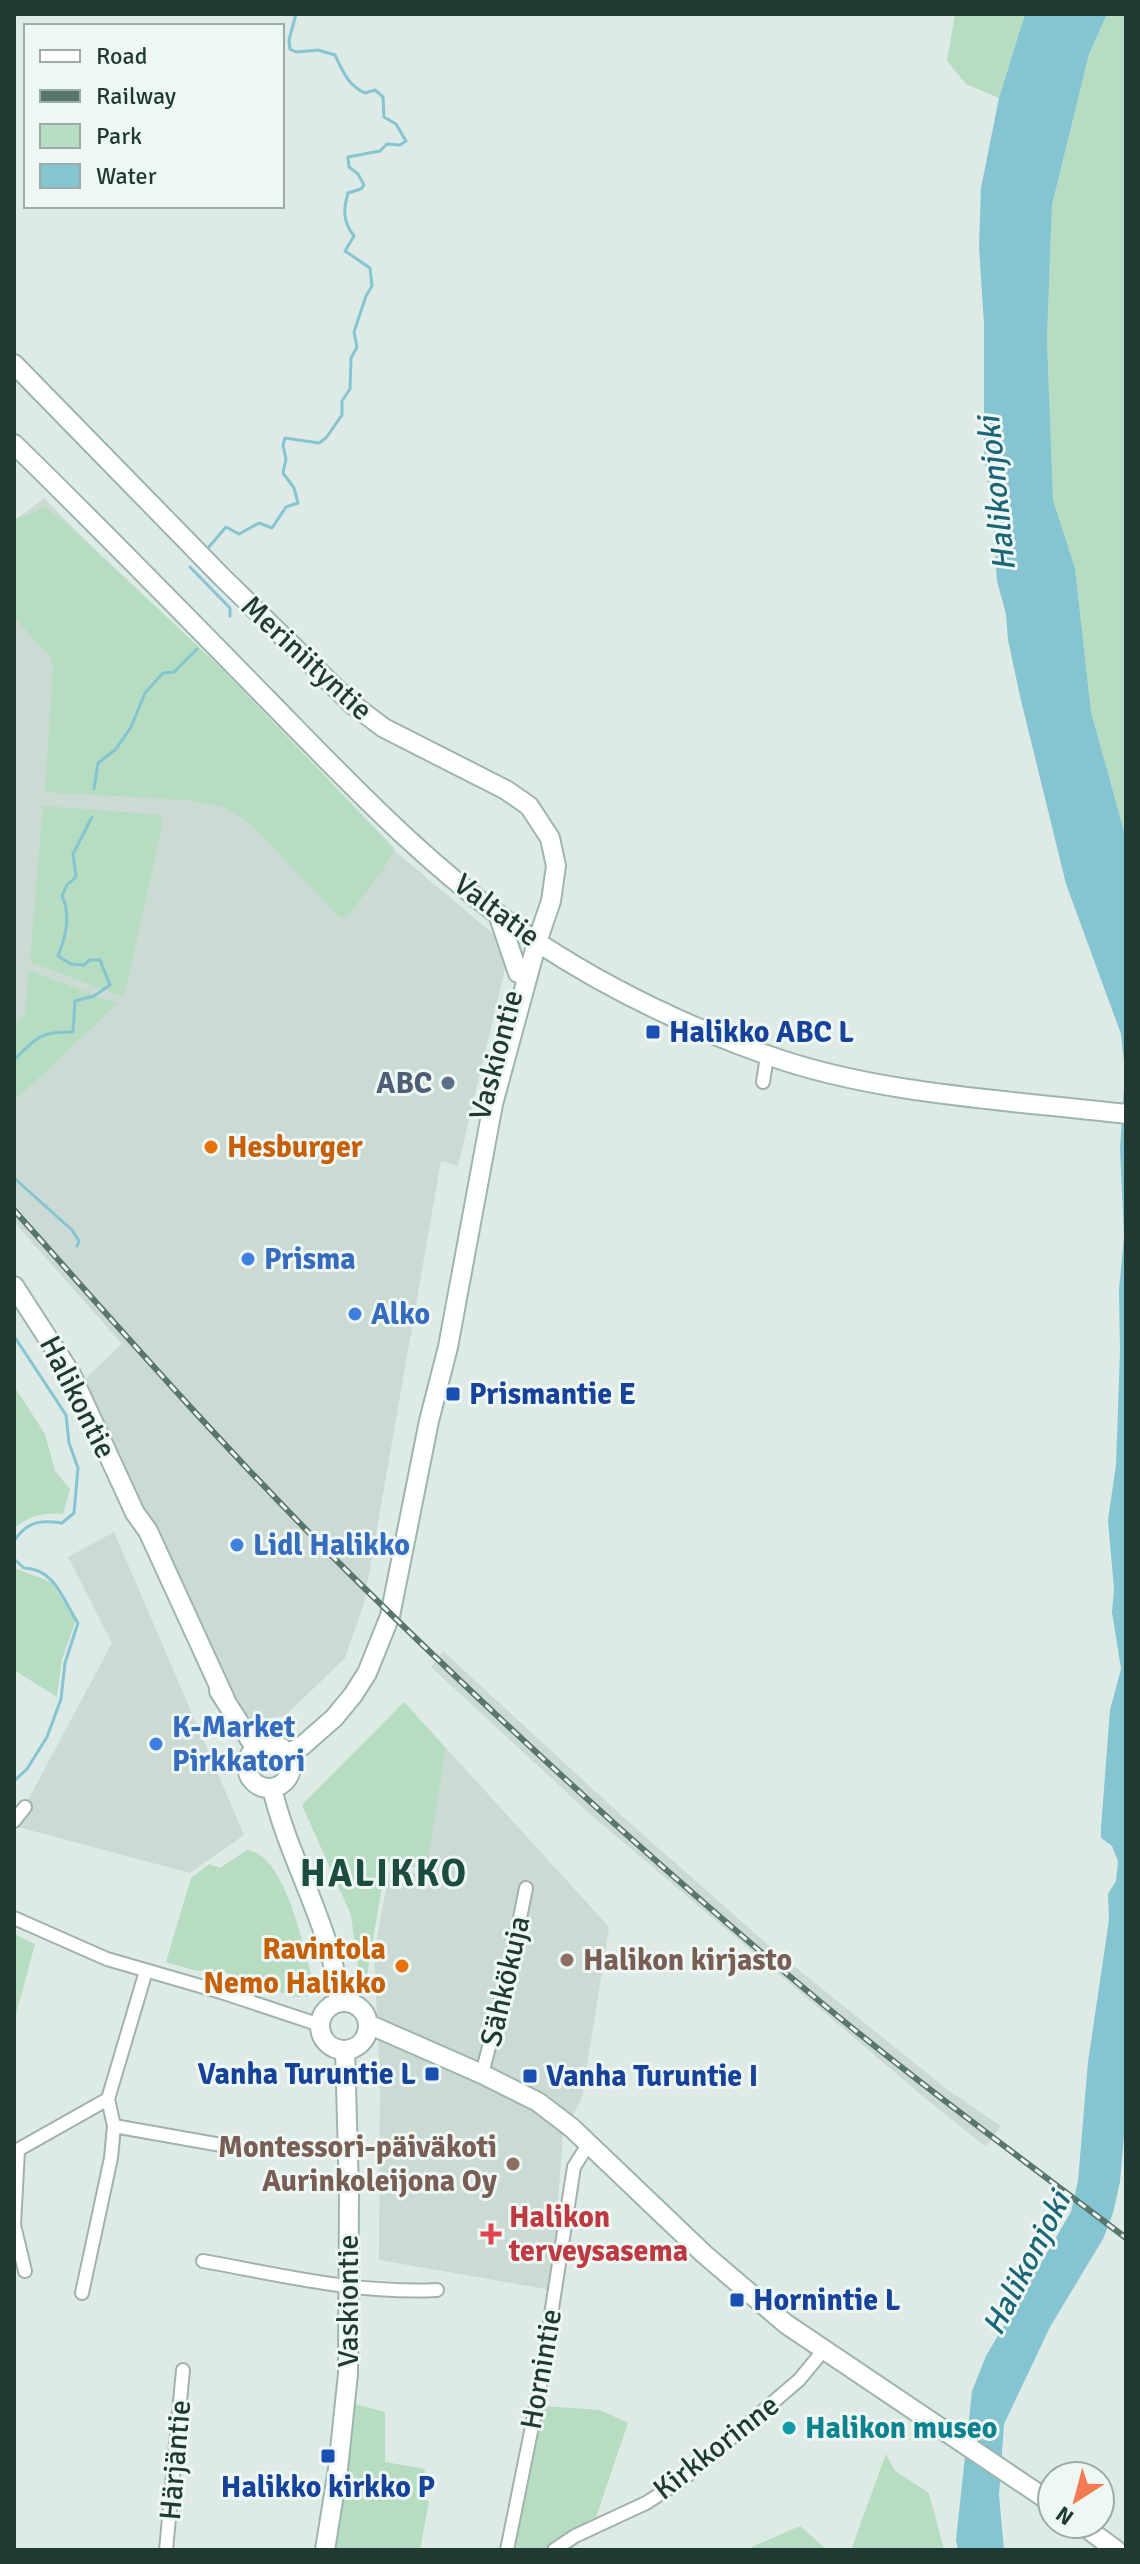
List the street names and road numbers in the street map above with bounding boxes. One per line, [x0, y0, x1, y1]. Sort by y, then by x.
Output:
street label: Meriniityntie [233, 588, 380, 729]
street label: Valtatie [446, 866, 547, 955]
street label: Vaskiontie [461, 986, 532, 1124]
street label: Halikontie [31, 1330, 124, 1465]
street label: Sähkökuja [473, 1912, 538, 2050]
street label: Vaskiontie [330, 2234, 367, 2368]
street label: Hornintie [513, 2306, 570, 2432]
street label: Kirkkorinne [646, 2387, 787, 2508]
street label: Härjäntie [152, 2398, 199, 2522]

